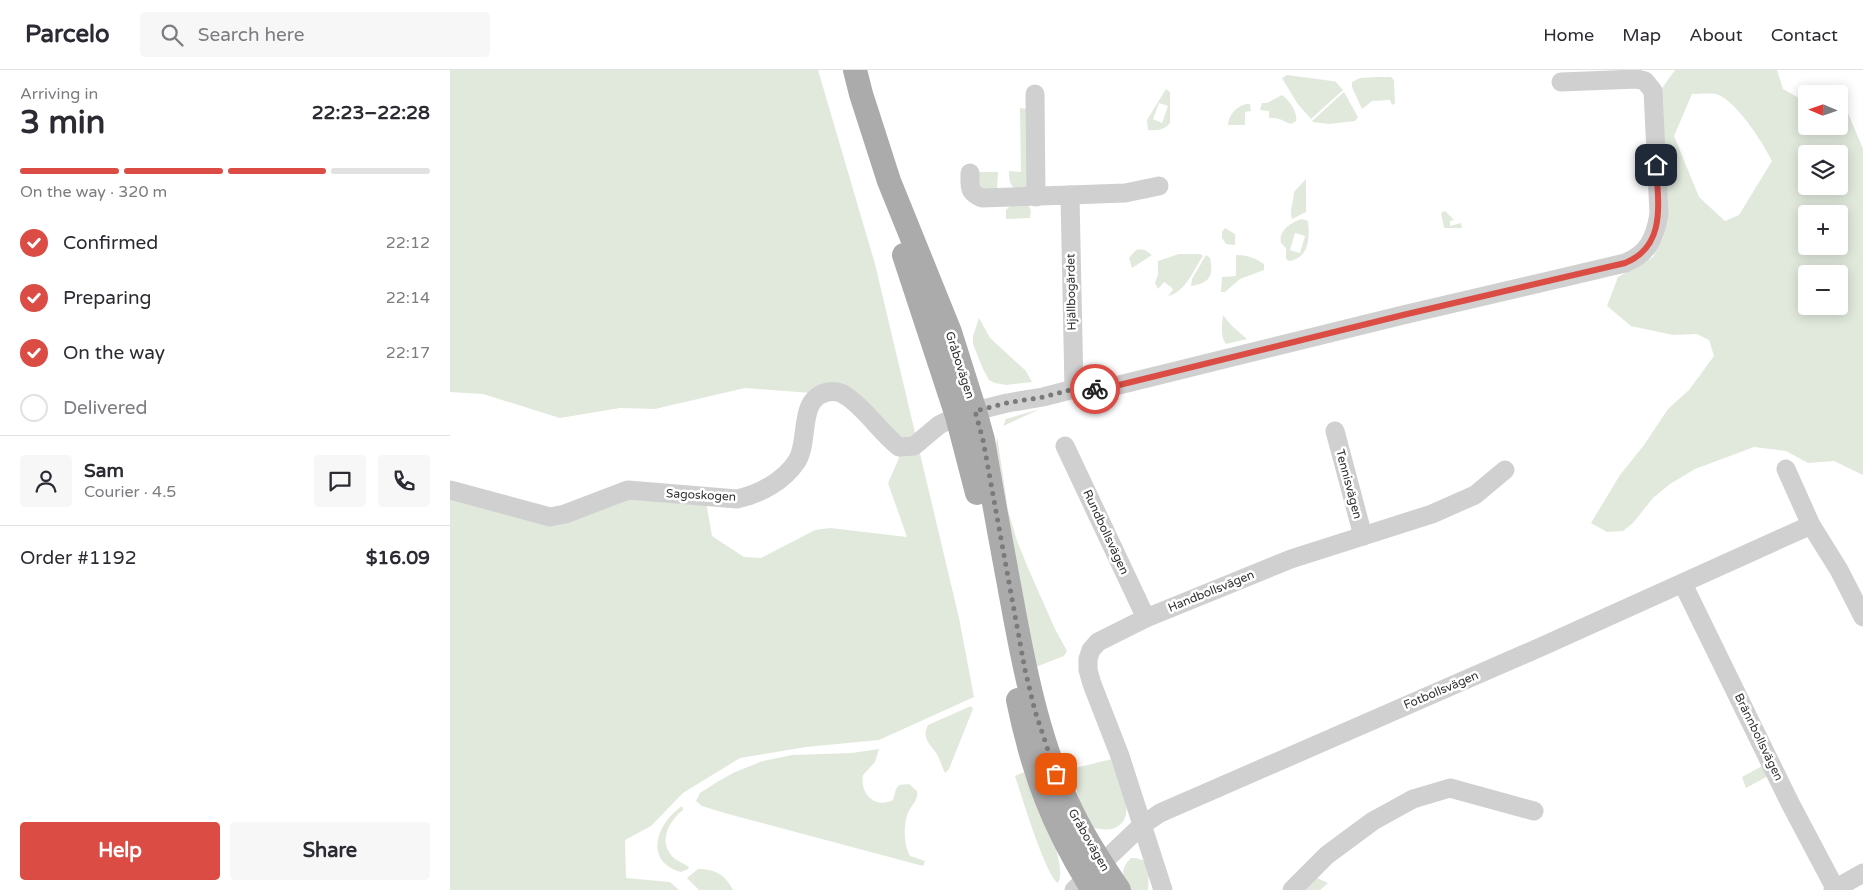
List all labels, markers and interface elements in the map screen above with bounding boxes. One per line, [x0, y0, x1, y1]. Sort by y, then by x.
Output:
search box [140, 12, 490, 57]
text: Parcelo [25, 20, 110, 49]
icon: search [158, 21, 186, 49]
text: Search here [198, 24, 305, 46]
text: Home [1543, 24, 1594, 46]
text: Map [1622, 24, 1661, 46]
text: About [1689, 24, 1743, 46]
text: Contact [1771, 24, 1838, 46]
text: Arriving in [20, 84, 98, 104]
north arrow [1798, 85, 1848, 135]
map controls [1798, 85, 1848, 315]
text: 22:23–22:28 [312, 102, 430, 124]
text: 3 min [20, 104, 105, 142]
pin [1635, 144, 1677, 186]
button: layers [1798, 145, 1848, 195]
icon: home [1642, 151, 1670, 179]
text: On the way · 320 m [20, 182, 167, 202]
button: + [1798, 205, 1848, 255]
icon: check [20, 229, 48, 257]
text: Confirmed [63, 232, 158, 254]
text: 22:12 [386, 233, 430, 253]
street label: Hjällbogärdet [1063, 253, 1079, 331]
button: − [1798, 265, 1848, 315]
icon: check [20, 284, 48, 312]
text: Preparing [63, 287, 152, 309]
text: 22:14 [386, 288, 430, 308]
street label: Gråbovägen [943, 330, 977, 400]
icon: check [20, 339, 48, 367]
text: On the way [63, 342, 165, 364]
text: 22:17 [386, 343, 430, 363]
courier [1070, 364, 1120, 414]
icon: bike [1081, 375, 1109, 403]
text: Delivered [63, 397, 148, 419]
street label: Tennisvägen [1333, 448, 1365, 520]
button: person [20, 455, 72, 507]
button: chat [314, 455, 366, 507]
button: phone [378, 455, 430, 507]
text: Sam [84, 460, 124, 482]
text: Courier · 4.5 [84, 482, 176, 502]
street label: Sagoskogen [666, 486, 736, 504]
street label: Rundbollsvägen [1080, 487, 1132, 577]
text: Order #1192 [20, 547, 137, 569]
text: $16.09 [366, 547, 430, 569]
street label: Handbollsvägen [1166, 567, 1256, 615]
street label: Fotbollsvägen [1401, 668, 1481, 712]
street label: Brännbollsvägen [1732, 691, 1786, 783]
pin [1035, 753, 1077, 795]
icon: bag [1042, 760, 1070, 788]
street label: Gråbovägen [1065, 806, 1113, 874]
button: Help [20, 822, 220, 880]
button: Share [230, 822, 430, 880]

